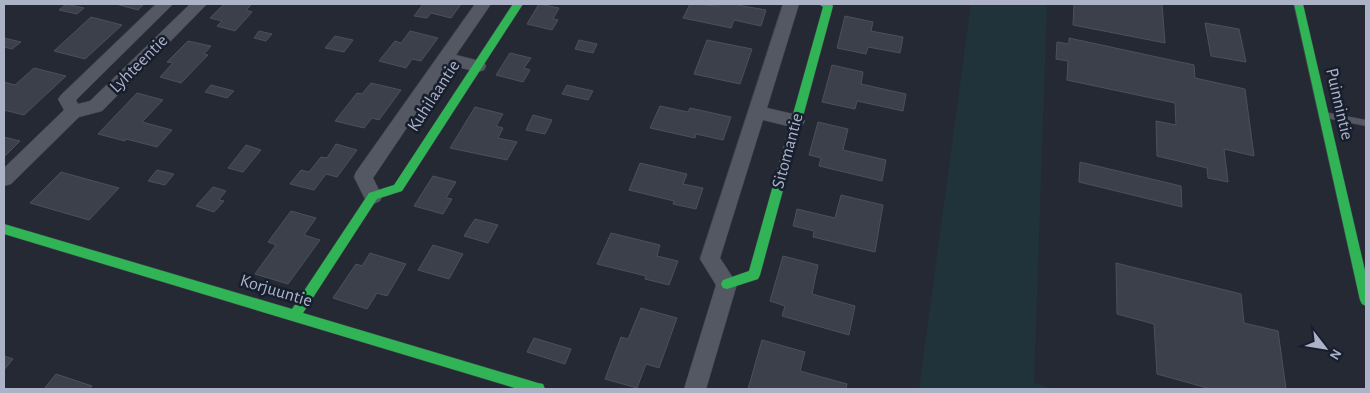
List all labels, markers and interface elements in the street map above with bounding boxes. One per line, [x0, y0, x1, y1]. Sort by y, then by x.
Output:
street label: Lyhteentie [107, 32, 171, 96]
street label: Kuhilaantie [404, 57, 464, 135]
street label: Puinnintie [1322, 66, 1356, 142]
street label: Sitomantie [769, 111, 807, 191]
street label: Korjuuntie [238, 271, 314, 311]
north arrow [1300, 323, 1350, 373]
text: N [1327, 346, 1344, 362]

